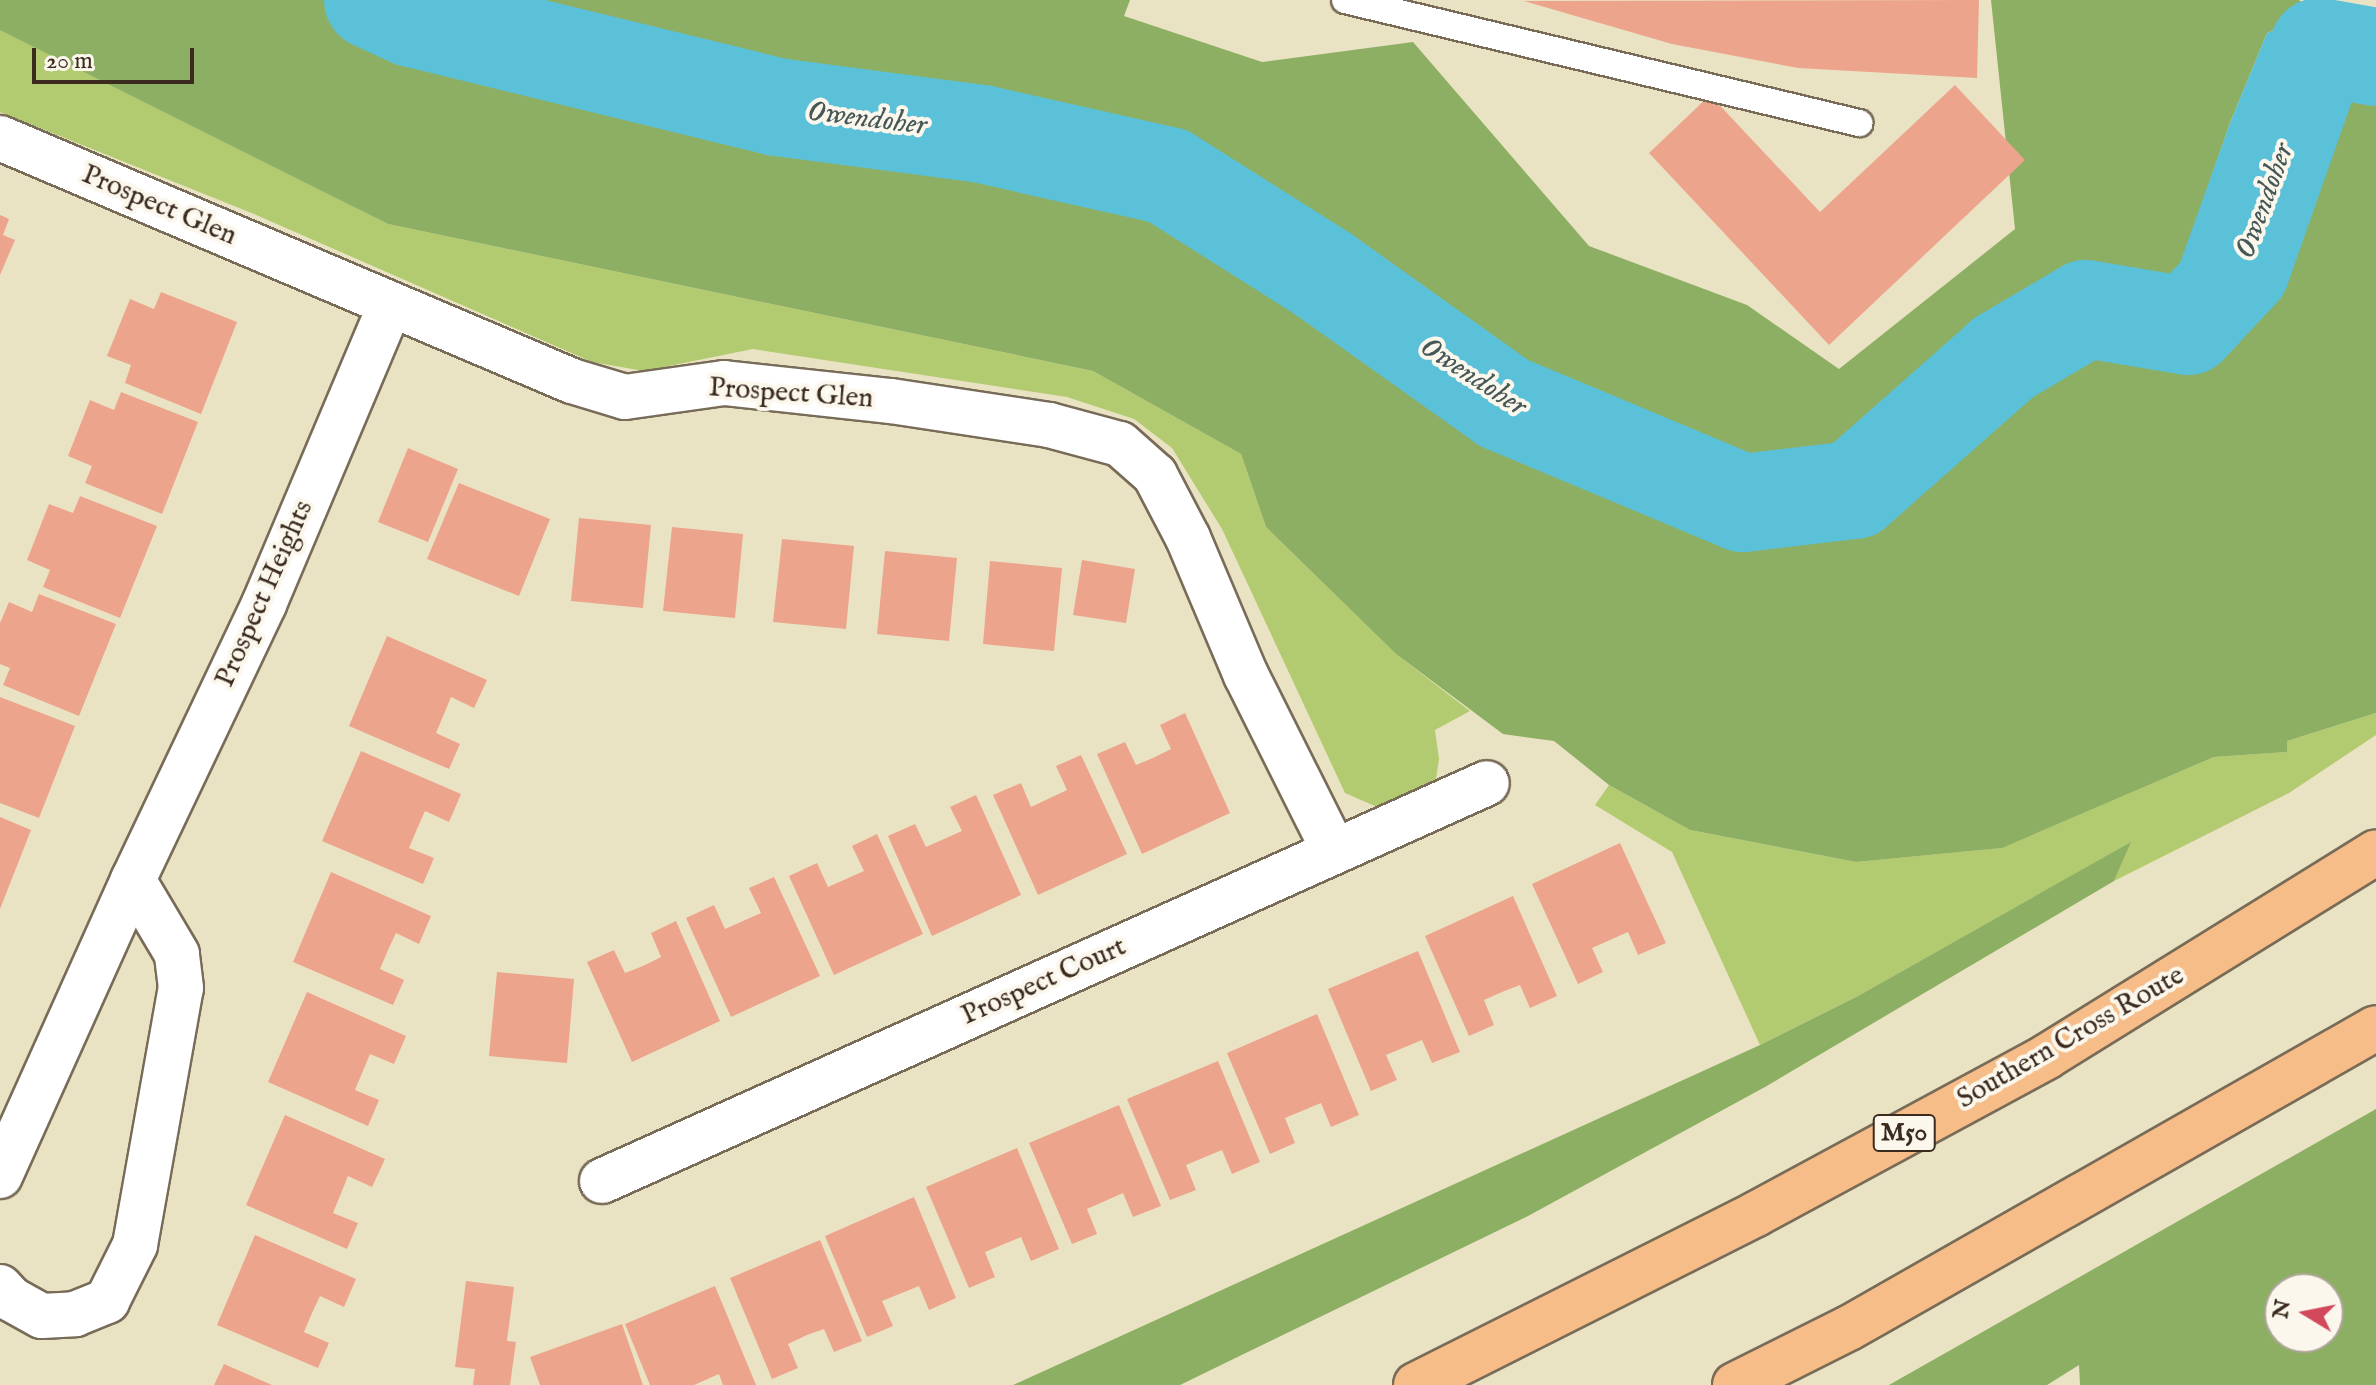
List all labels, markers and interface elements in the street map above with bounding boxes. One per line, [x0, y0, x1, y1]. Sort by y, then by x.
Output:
scale bar [36, 32, 198, 82]
text: 20 m [46, 46, 93, 77]
water label: Owendoher [805, 94, 929, 144]
water label: Owendoher [2228, 139, 2302, 263]
street label: Prospect Glen [77, 158, 241, 254]
water label: Owendoher [1413, 329, 1533, 425]
street label: Prospect Glen [708, 371, 874, 417]
street label: Prospect Heights [209, 496, 321, 692]
street label: Prospect Court [957, 931, 1131, 1033]
street label: Southern Cross Route [1951, 959, 2191, 1117]
road number: M50 [1872, 1111, 1936, 1155]
north arrow [2264, 1273, 2344, 1353]
text: N [2267, 1297, 2298, 1321]

